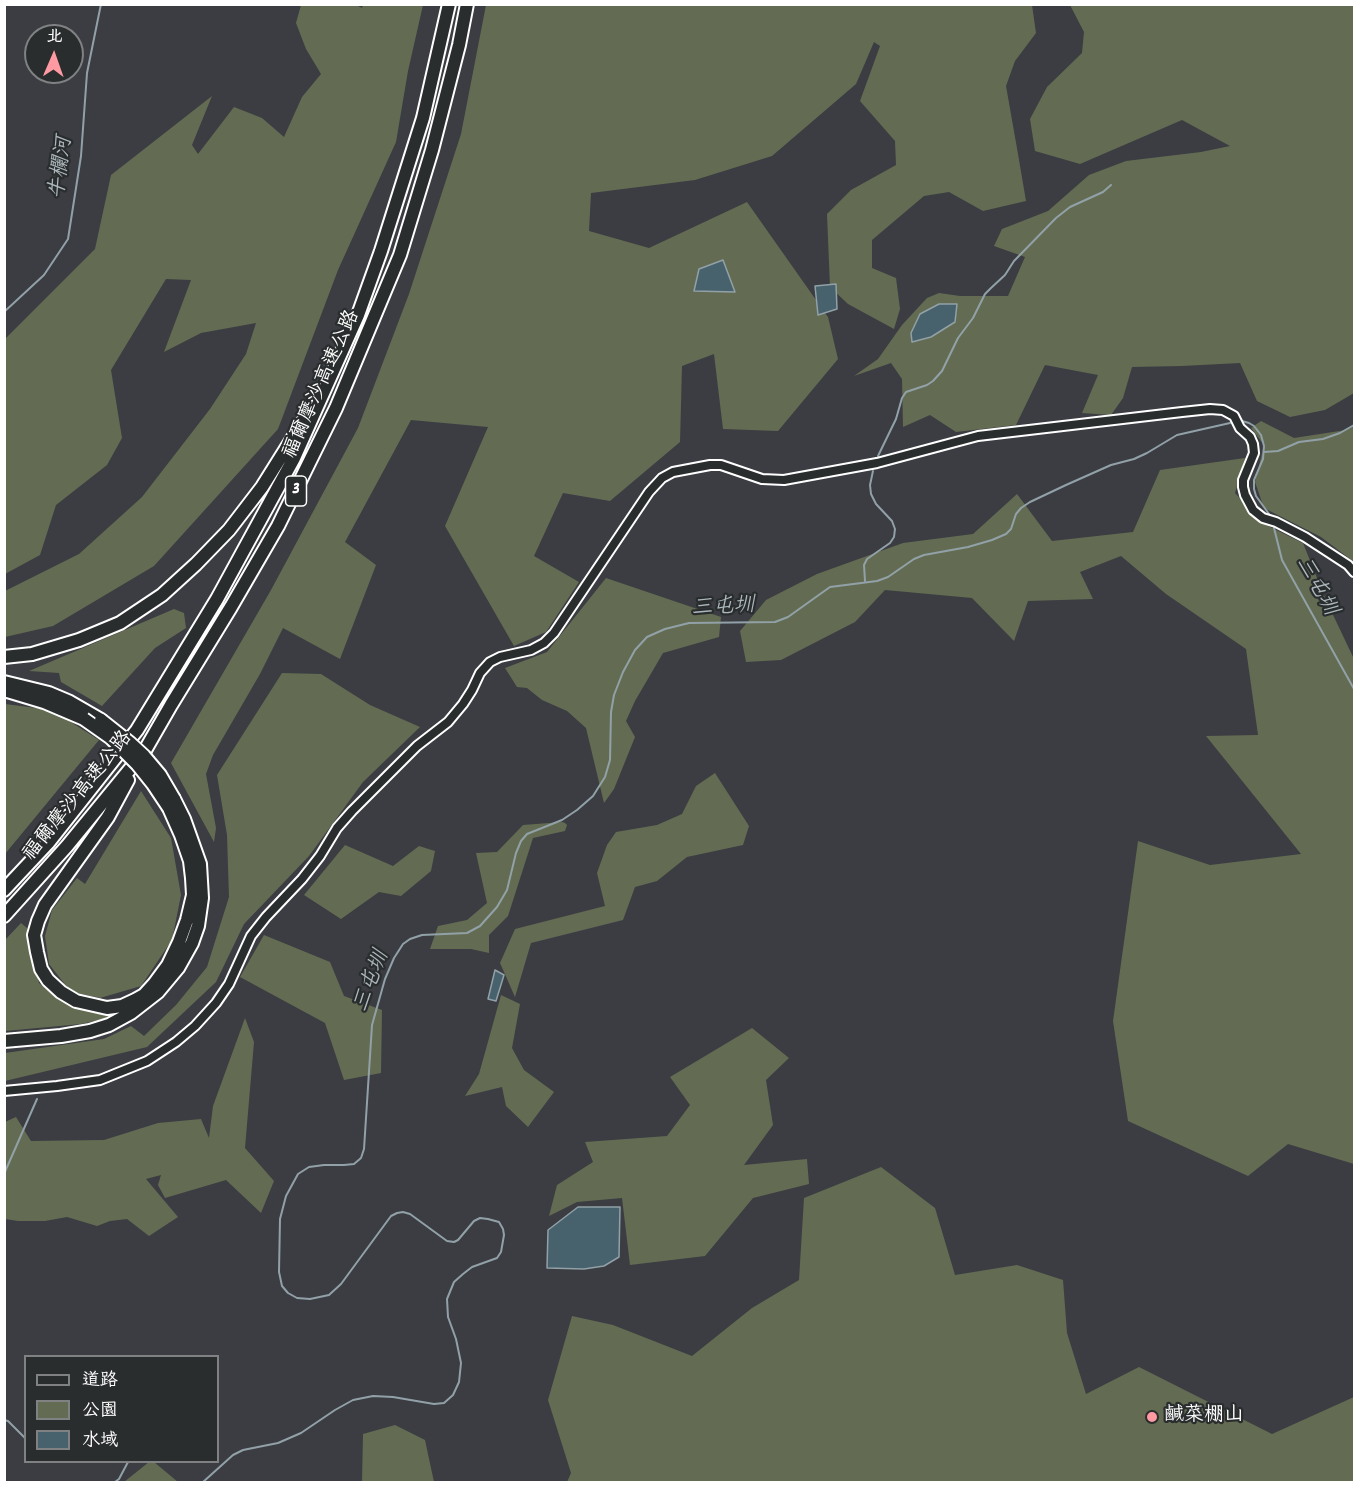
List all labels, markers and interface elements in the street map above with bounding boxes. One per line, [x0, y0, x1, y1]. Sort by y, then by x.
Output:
north arrow [24, 24, 84, 84]
text: 北 [46, 26, 63, 49]
water label: 牛欄河 [47, 135, 79, 201]
street label: 福爾摩沙高速公路 [279, 307, 367, 463]
road number: 3 [286, 476, 306, 506]
water label: 三屯圳 [1289, 553, 1341, 621]
water label: 三屯圳 [691, 595, 755, 623]
street label: 福爾摩沙高速公路 [19, 727, 139, 867]
water label: 三屯圳 [350, 948, 396, 1016]
legend [24, 1355, 219, 1463]
text: 道路 [82, 1369, 118, 1394]
text: 公園 [82, 1399, 118, 1424]
place label: 鹹菜棚山 [1164, 1405, 1244, 1429]
marker: 鹹菜棚山 [1145, 1410, 1159, 1424]
text: 水域 [82, 1429, 118, 1454]

